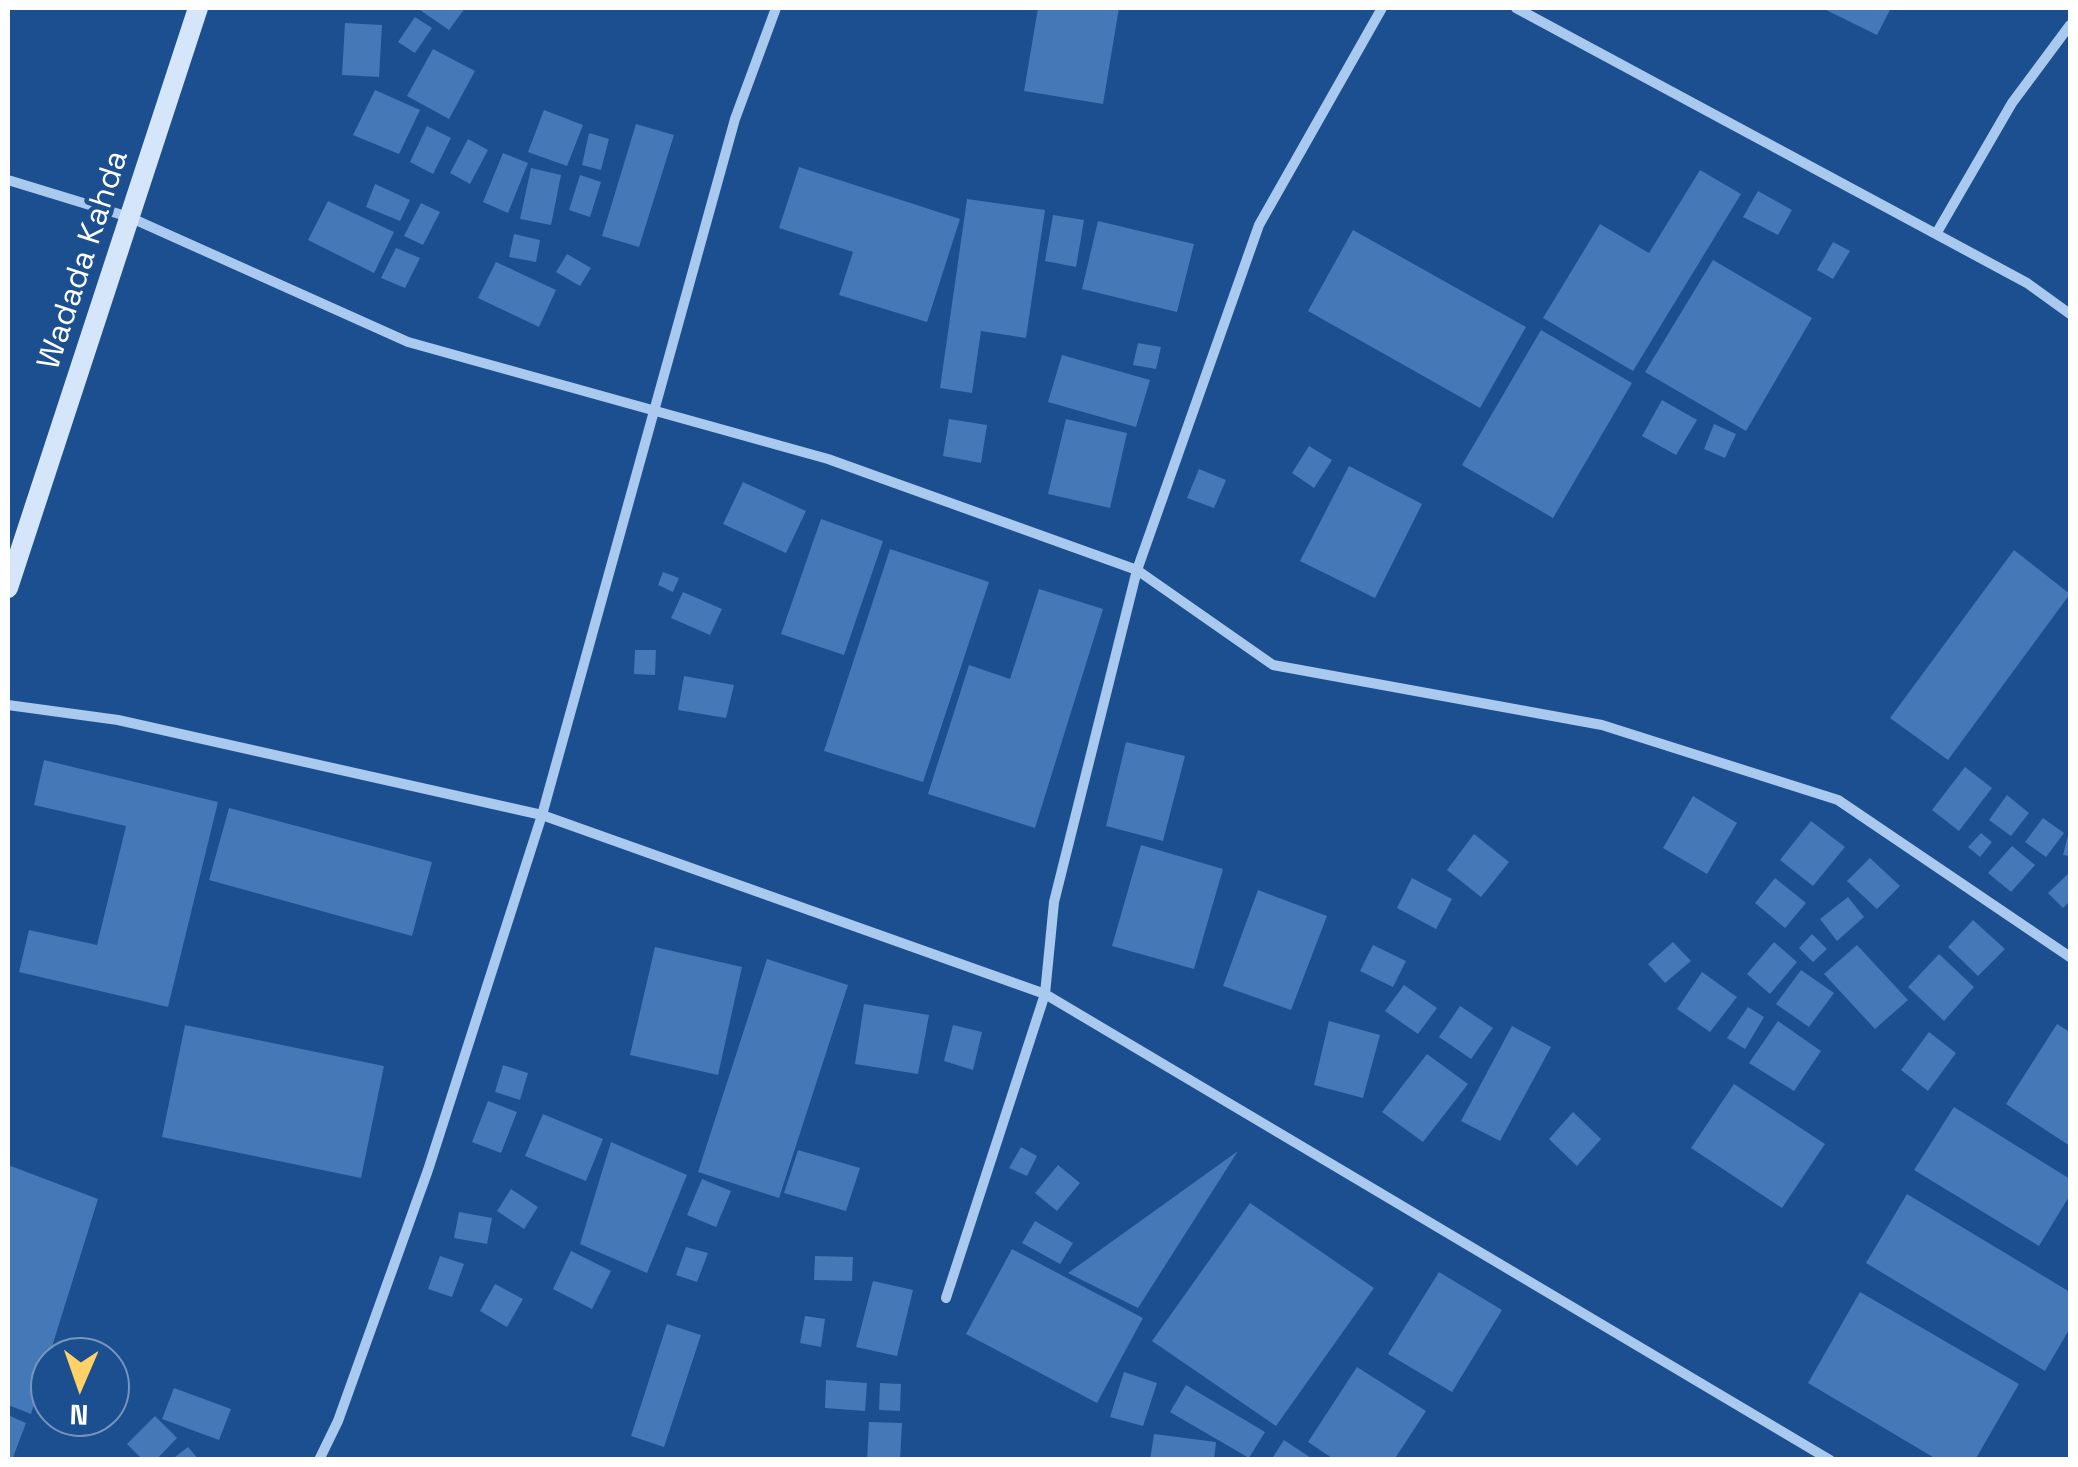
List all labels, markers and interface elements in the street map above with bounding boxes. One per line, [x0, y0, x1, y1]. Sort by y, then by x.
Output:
street label: Wadada Kahda [31, 146, 137, 374]
north arrow [30, 1337, 130, 1437]
text: N [69, 1397, 89, 1433]

